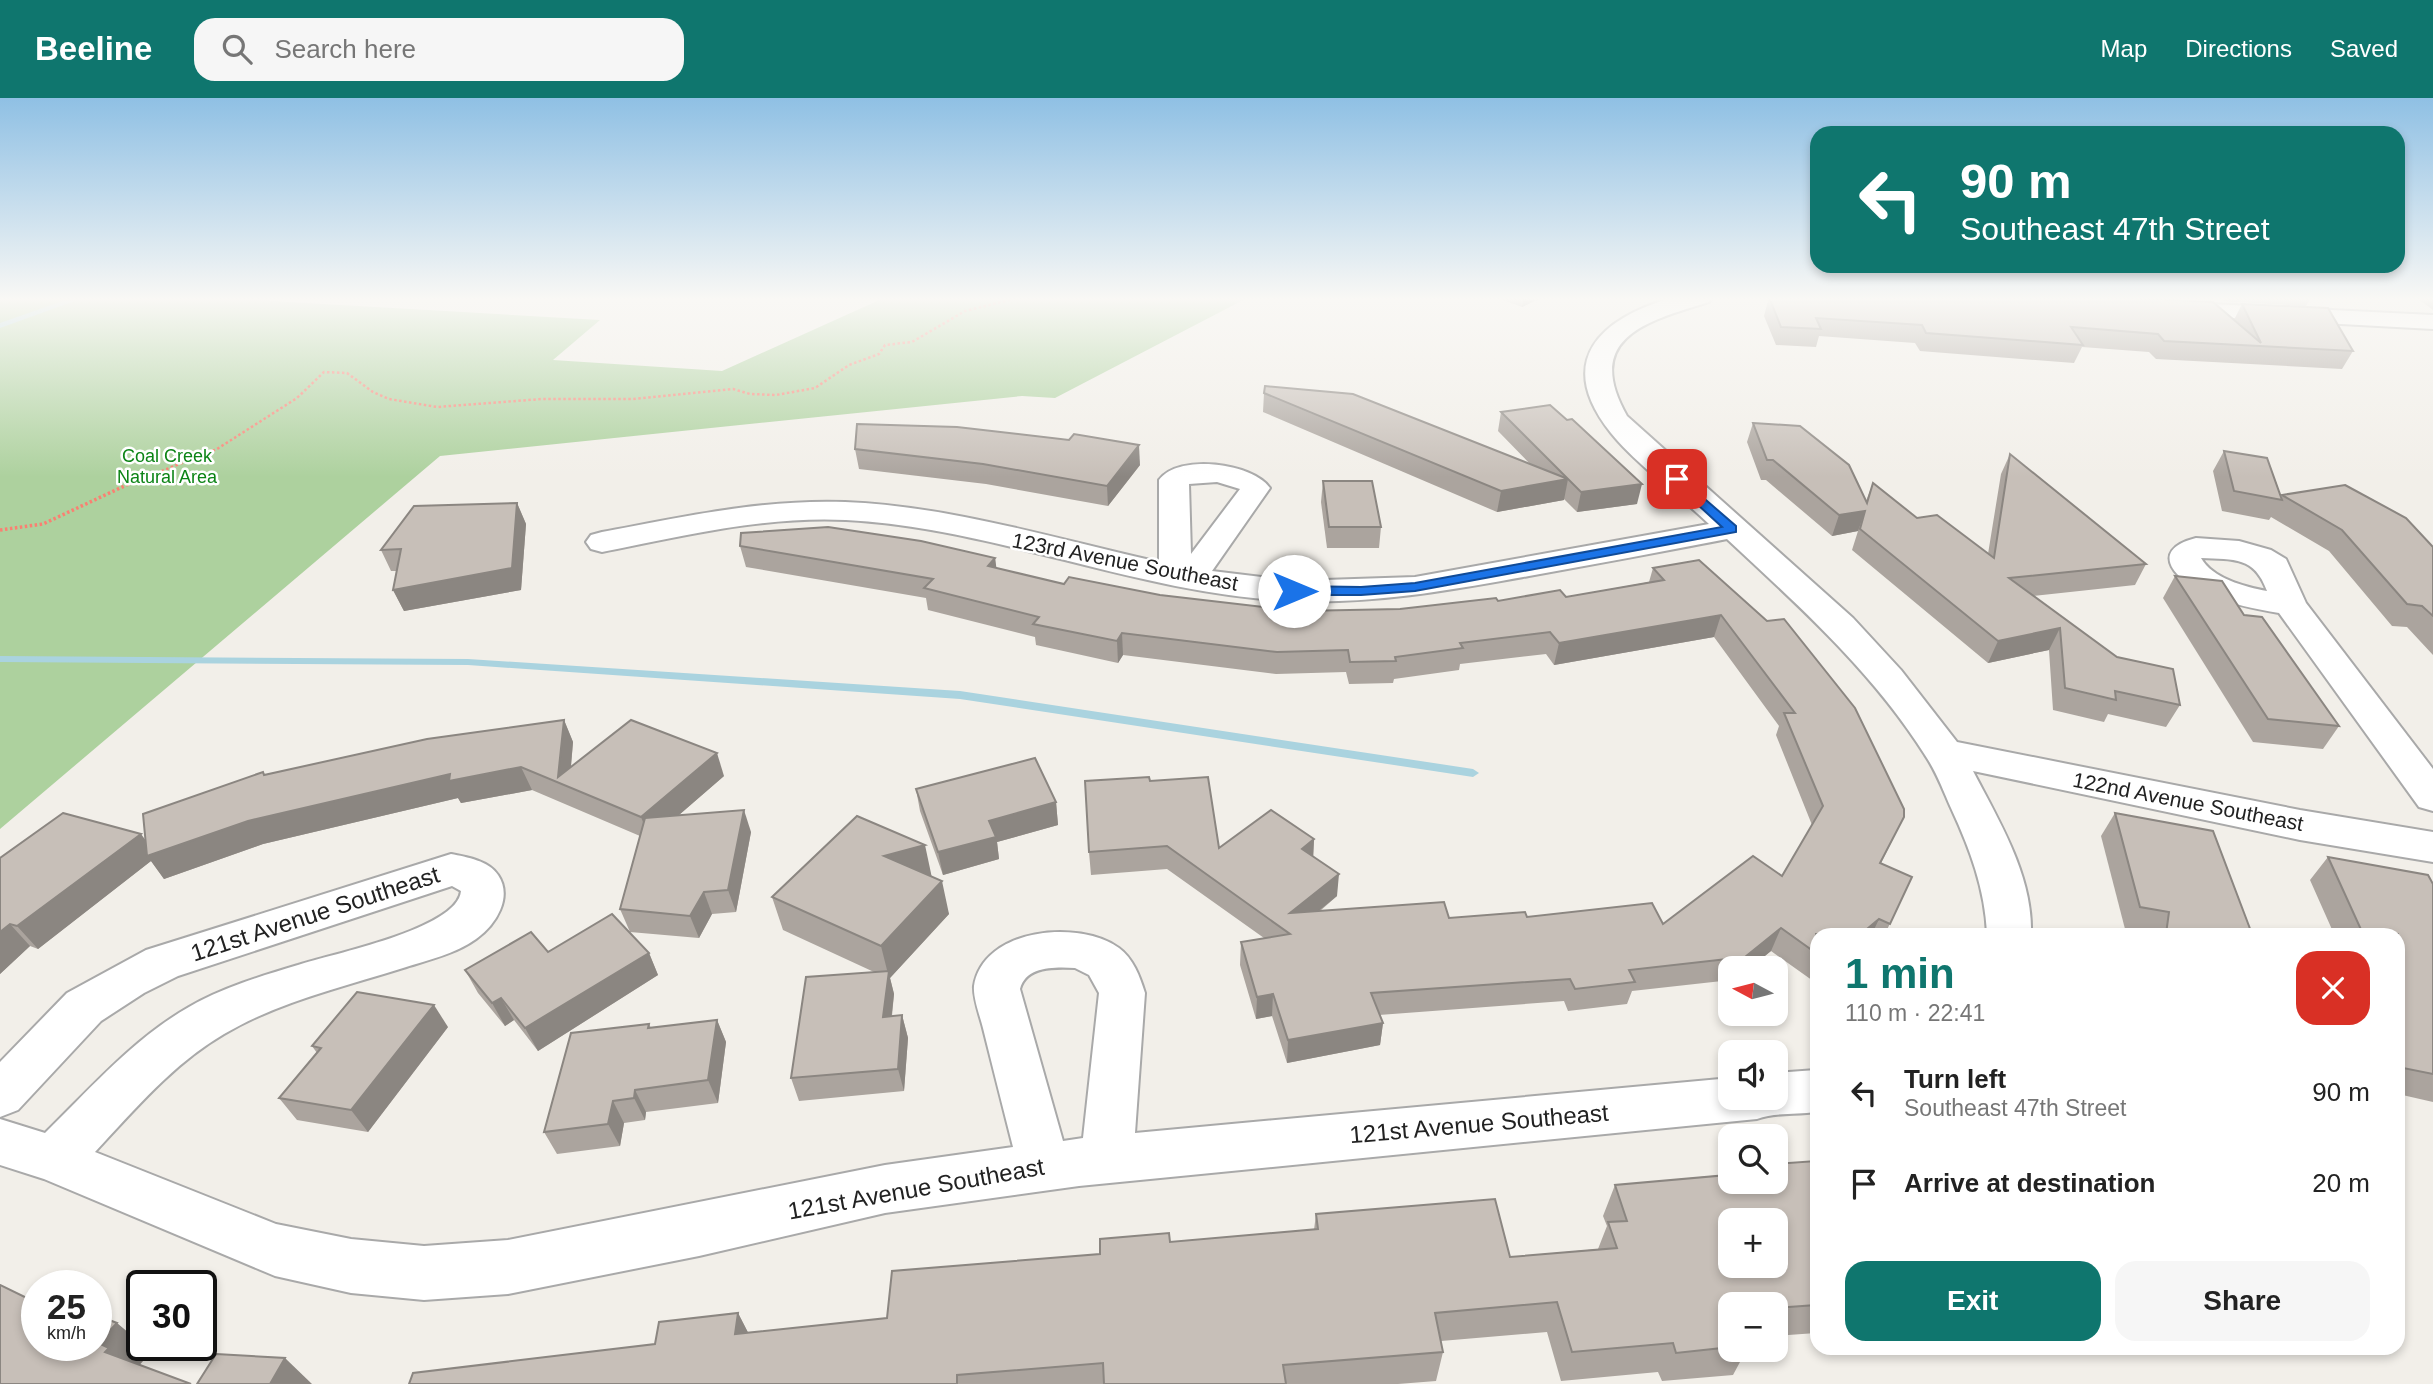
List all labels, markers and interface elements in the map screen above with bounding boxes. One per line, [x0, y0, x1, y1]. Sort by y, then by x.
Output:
search box [194, 18, 684, 81]
text: Beeline [35, 30, 152, 67]
icon: search [218, 30, 256, 68]
text: Search here [274, 34, 416, 64]
text: Map [2101, 35, 2147, 62]
text: Directions [2185, 35, 2292, 62]
text: Saved [2330, 35, 2398, 62]
icon: left [1845, 154, 1936, 245]
text: 90 m [1960, 154, 2072, 208]
text: Southeast 47th Street [1960, 211, 2270, 247]
park label: Coal Creek Natural Area [117, 446, 218, 487]
pin [1647, 449, 1707, 509]
icon: arrive [1658, 460, 1696, 498]
street label: 123rd Avenue Southeast [1010, 528, 1240, 595]
position arrow [1257, 554, 1331, 628]
street label: 122nd Avenue Southeast [2071, 768, 2305, 835]
street label: 121st Avenue Southeast [187, 860, 443, 967]
text: 1 min [1845, 950, 1955, 997]
button: close [2296, 951, 2370, 1025]
north arrow [1718, 956, 1788, 1026]
map controls [1718, 956, 1788, 1362]
text: 110 m · 22:41 [1845, 1000, 1985, 1026]
button: sound [1718, 1040, 1788, 1110]
text: Turn left [1904, 1064, 2006, 1094]
icon: left [1845, 1074, 1883, 1112]
text: 90 m [2312, 1077, 2370, 1107]
text: Southeast 47th Street [1904, 1095, 2127, 1121]
street label: 121st Avenue Southeast [1348, 1099, 1610, 1148]
button: search [1718, 1124, 1788, 1194]
street label: 121st Avenue Southeast [786, 1153, 1046, 1224]
icon: arrive [1845, 1165, 1883, 1203]
text: Arrive at destination [1904, 1168, 2155, 1198]
text: 20 m [2312, 1168, 2370, 1198]
button: + [1718, 1208, 1788, 1278]
button: Exit [1845, 1261, 2101, 1341]
button: Share [2115, 1261, 2370, 1341]
speed limit sign: 30 [126, 1270, 217, 1361]
text: 25 [47, 1287, 86, 1326]
button: − [1718, 1292, 1788, 1362]
text: km/h [47, 1323, 86, 1343]

